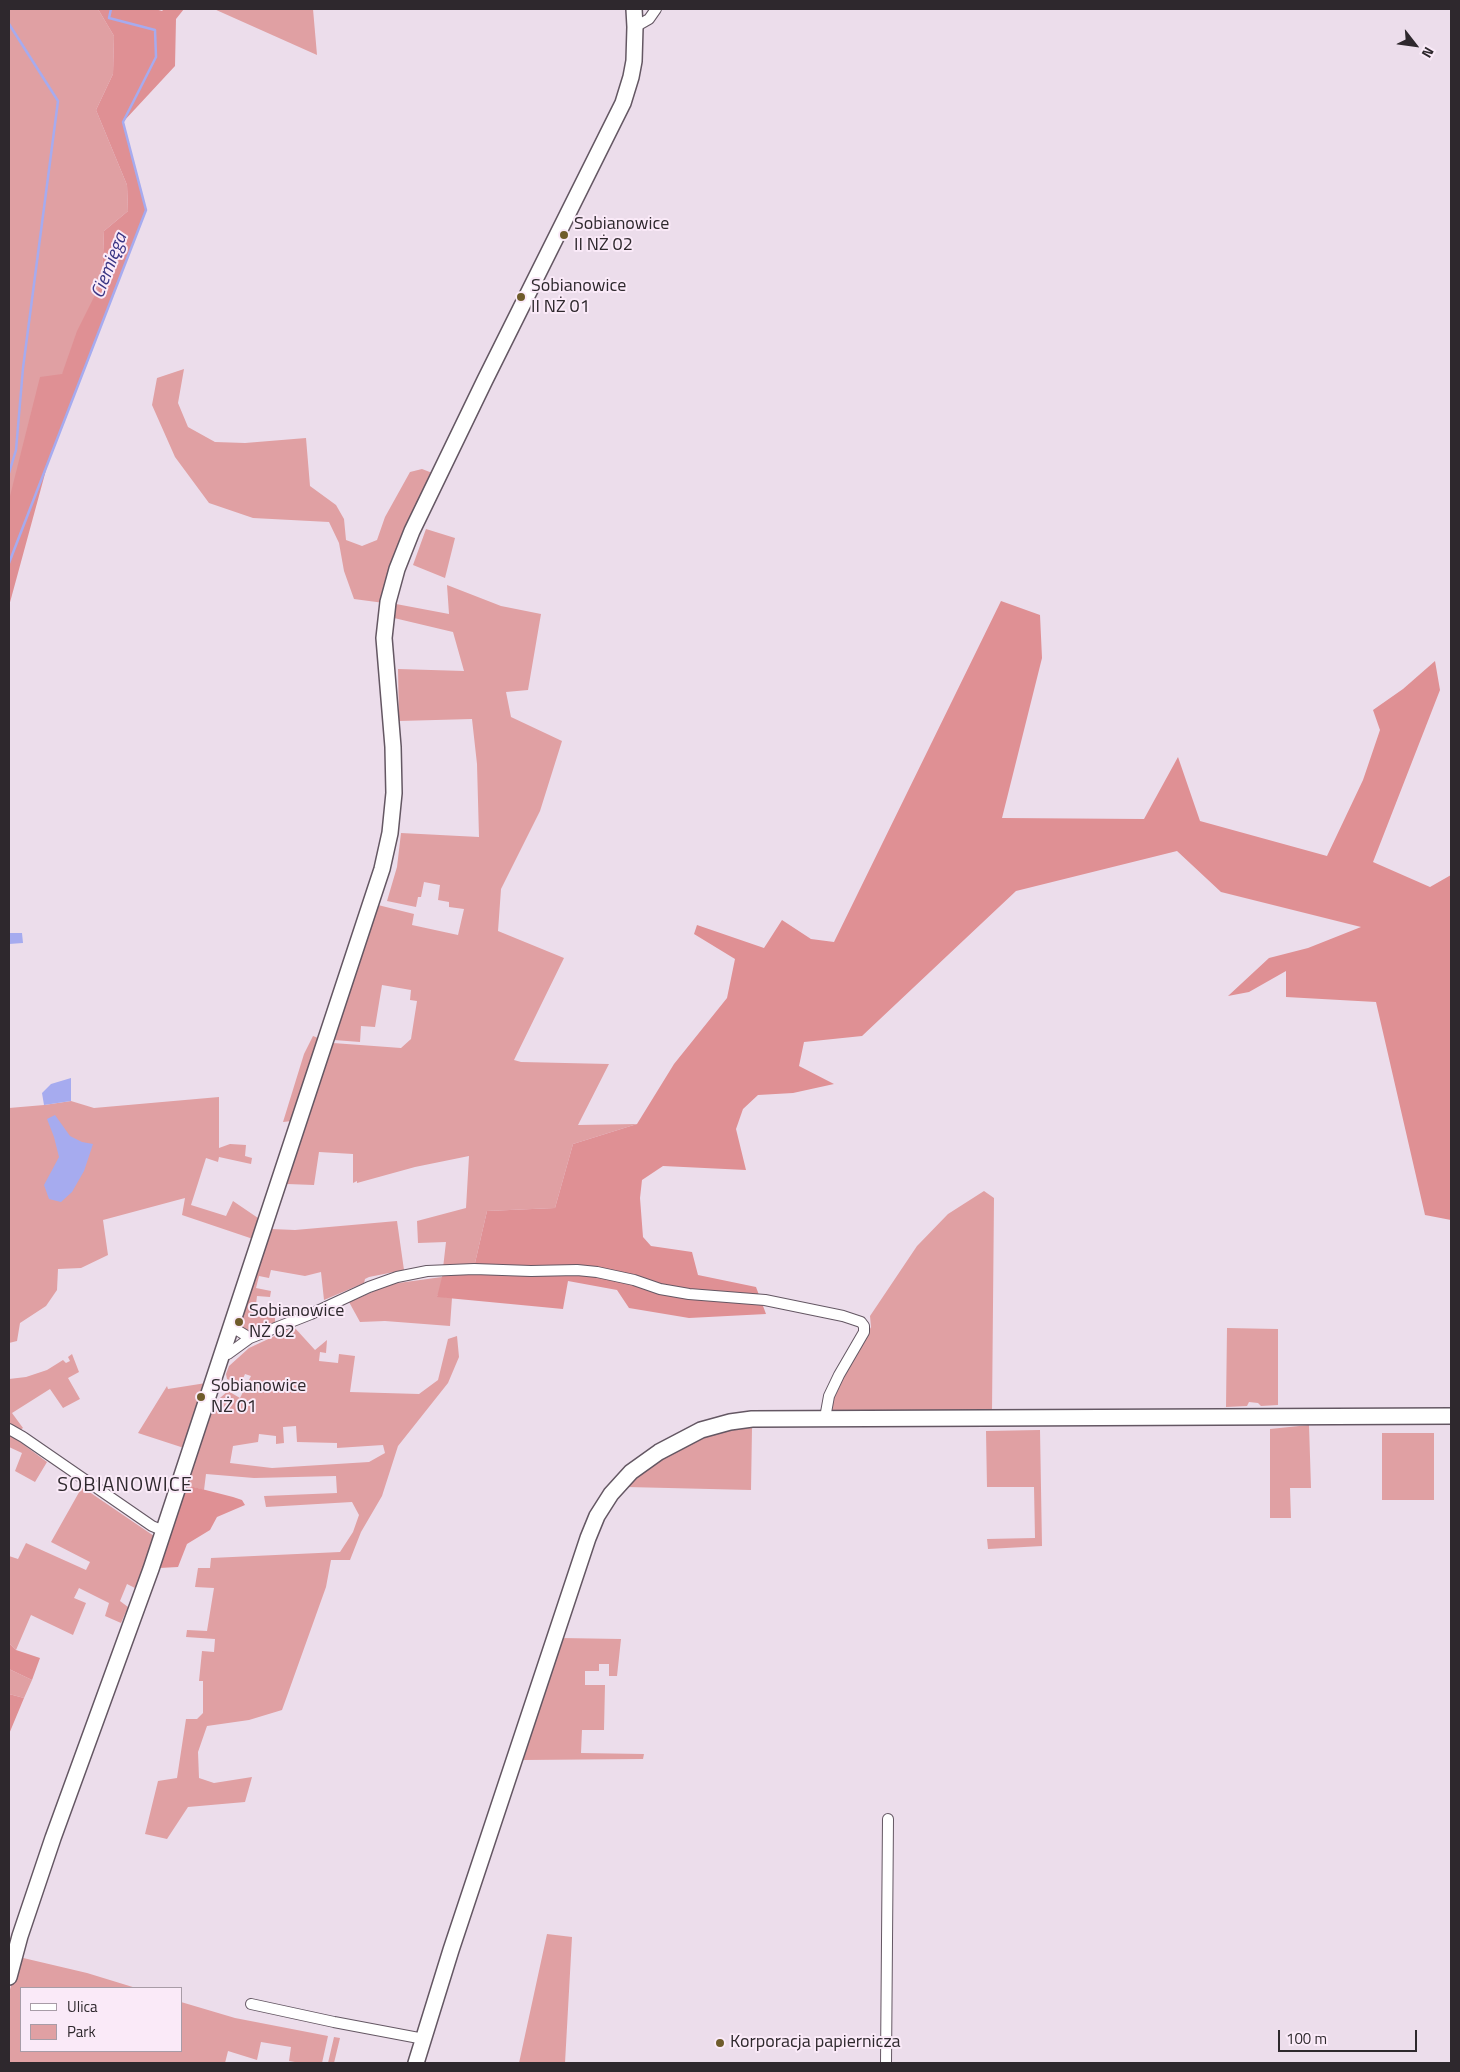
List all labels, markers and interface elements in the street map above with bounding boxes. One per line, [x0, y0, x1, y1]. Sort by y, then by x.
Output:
north arrow [1390, 20, 1440, 70]
text: N [1417, 43, 1440, 62]
place label: Sobianowice II NŻ 02 [574, 214, 669, 256]
marker: Sobianowice II NŻ 02 [558, 229, 570, 241]
water label: Ciemięga [87, 230, 133, 302]
place label: Sobianowice II NŻ 01 [531, 276, 626, 318]
marker: Sobianowice II NŻ 01 [515, 291, 527, 303]
place label: Sobianowice NŻ 02 [249, 1301, 344, 1344]
marker: Sobianowice NŻ 02 [233, 1316, 245, 1328]
place label: Sobianowice NŻ 01 [211, 1376, 306, 1418]
marker: Sobianowice NŻ 01 [195, 1391, 207, 1403]
district label: SOBIANOWICE [56, 1474, 194, 1498]
legend [20, 1987, 182, 2052]
text: Ulica [67, 1995, 97, 2018]
text: Park [67, 2020, 96, 2043]
scale bar [1280, 2020, 1419, 2052]
text: 100 m [1286, 2027, 1327, 2050]
place label: Korporacja papiernicza [730, 2032, 901, 2054]
marker: Korporacja papiernicza [714, 2037, 726, 2049]

